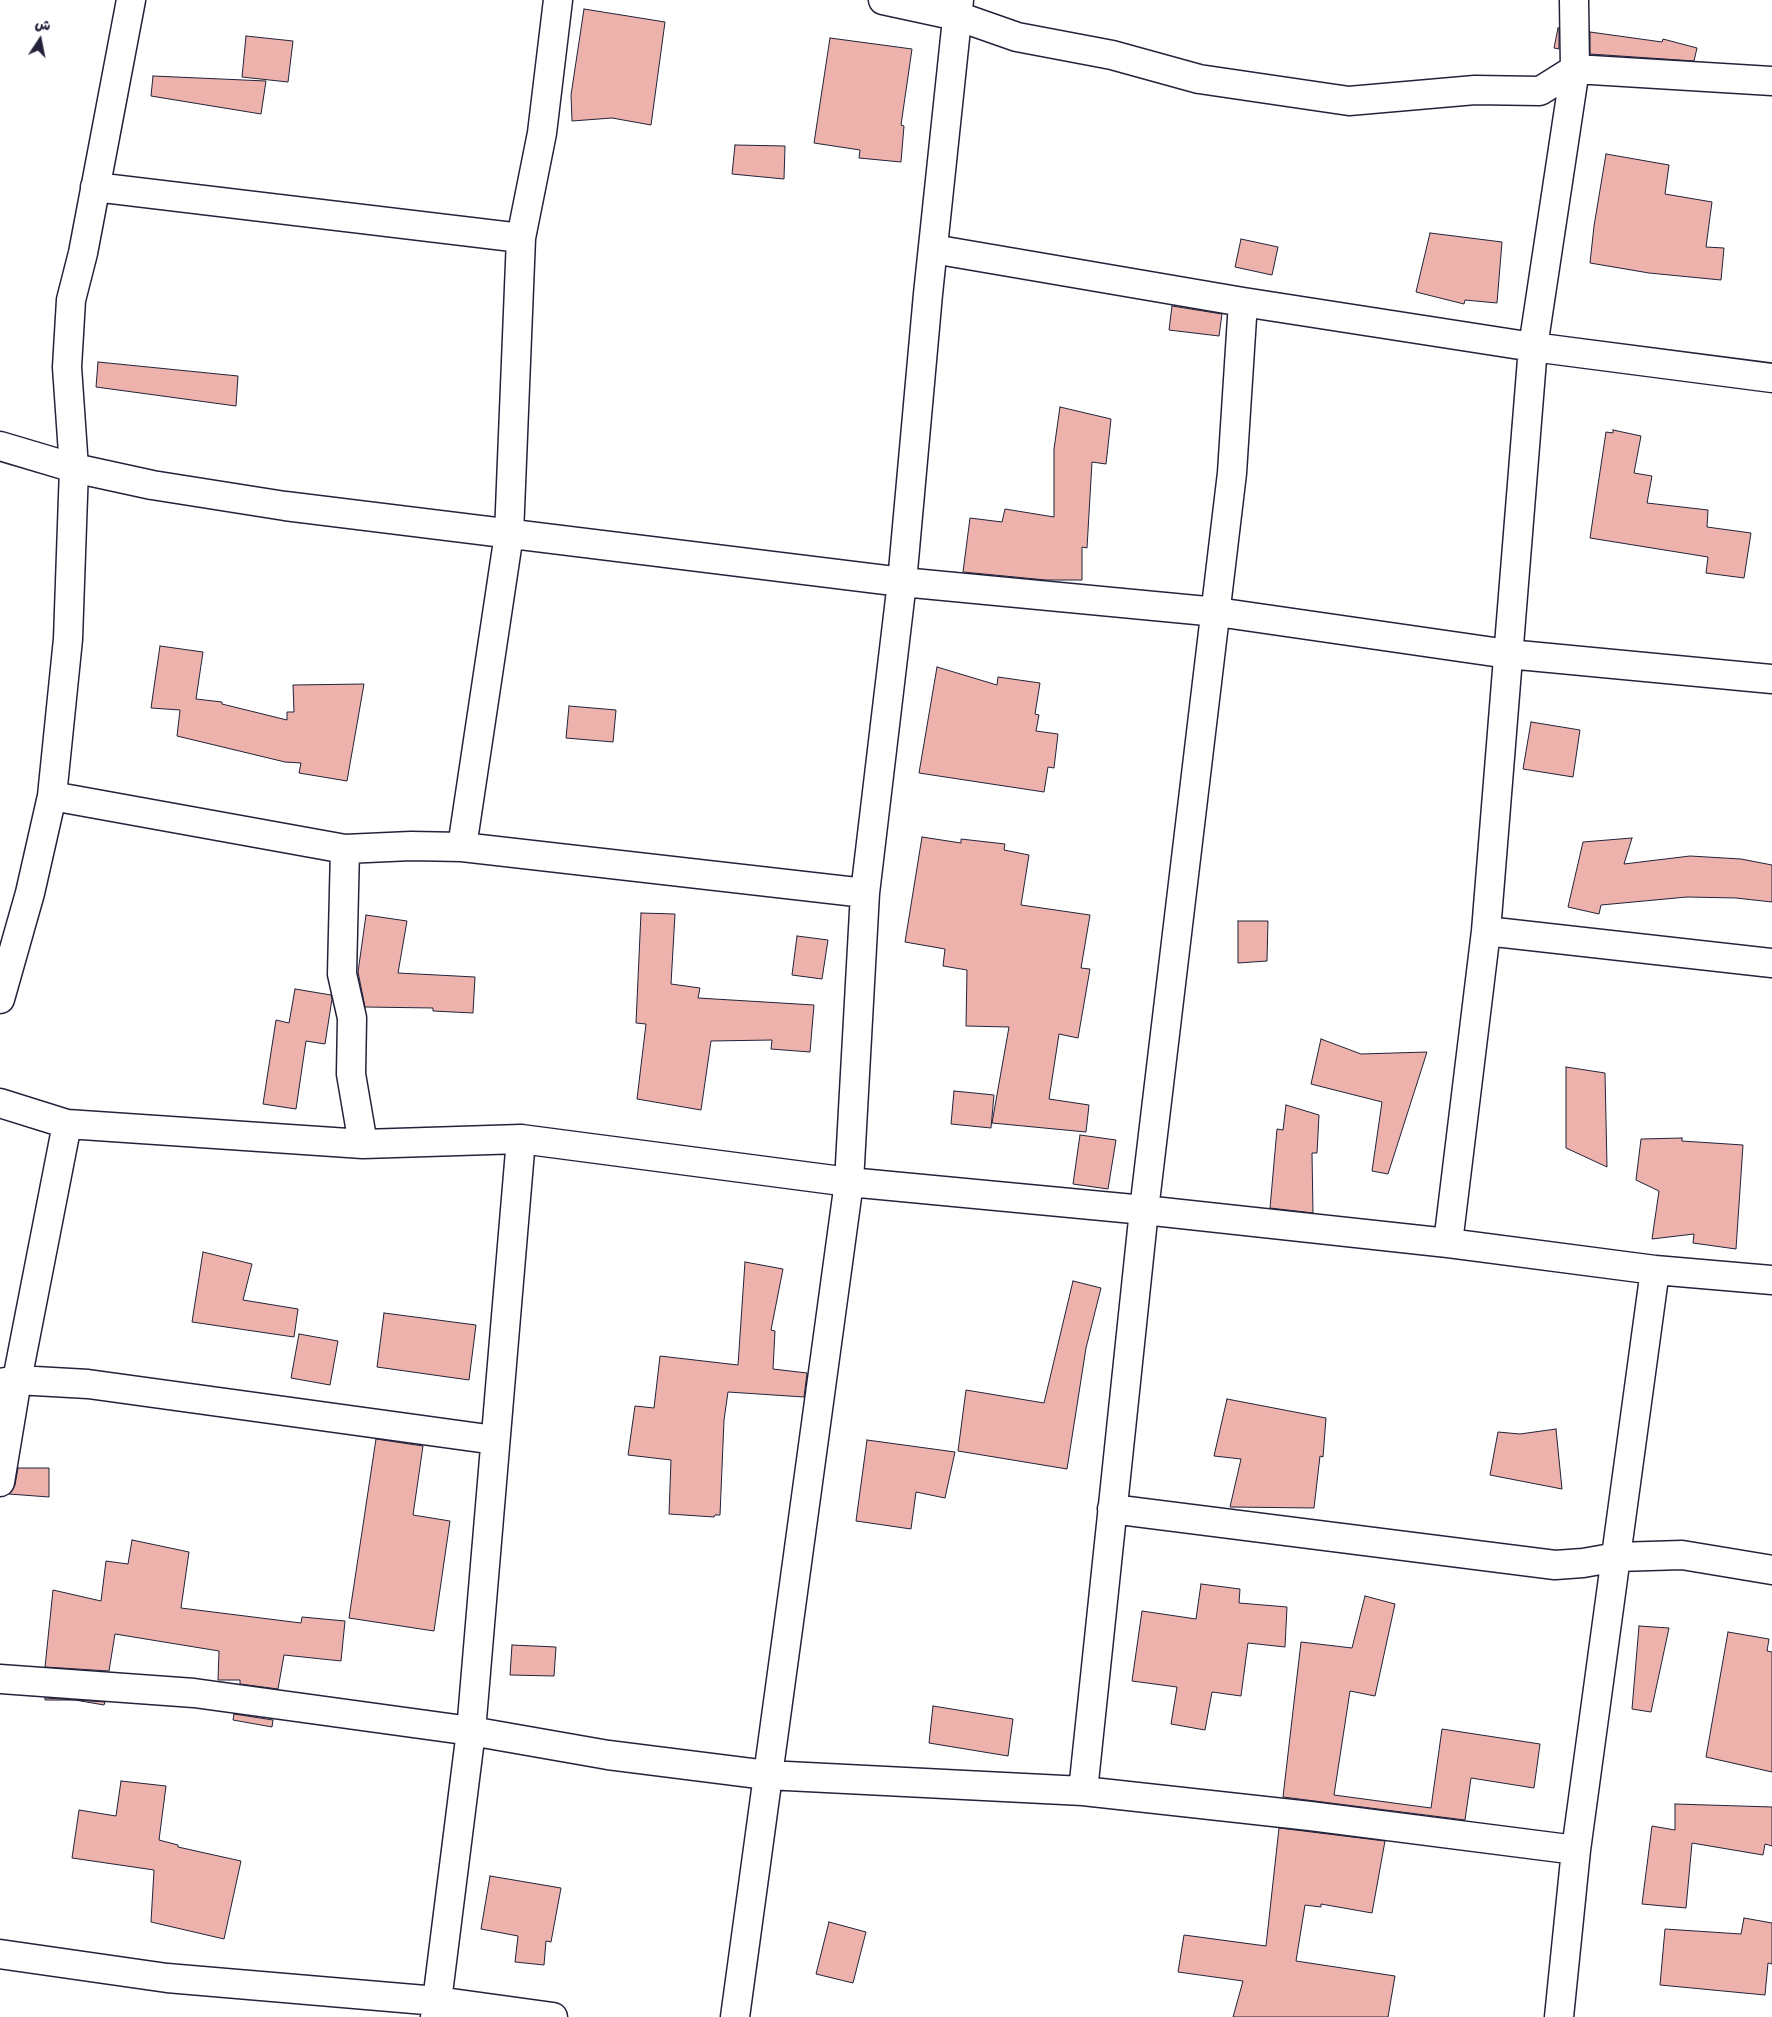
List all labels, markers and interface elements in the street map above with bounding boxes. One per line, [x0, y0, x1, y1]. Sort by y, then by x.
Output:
north arrow [15, 15, 65, 65]
text: ش [34, 15, 52, 35]

